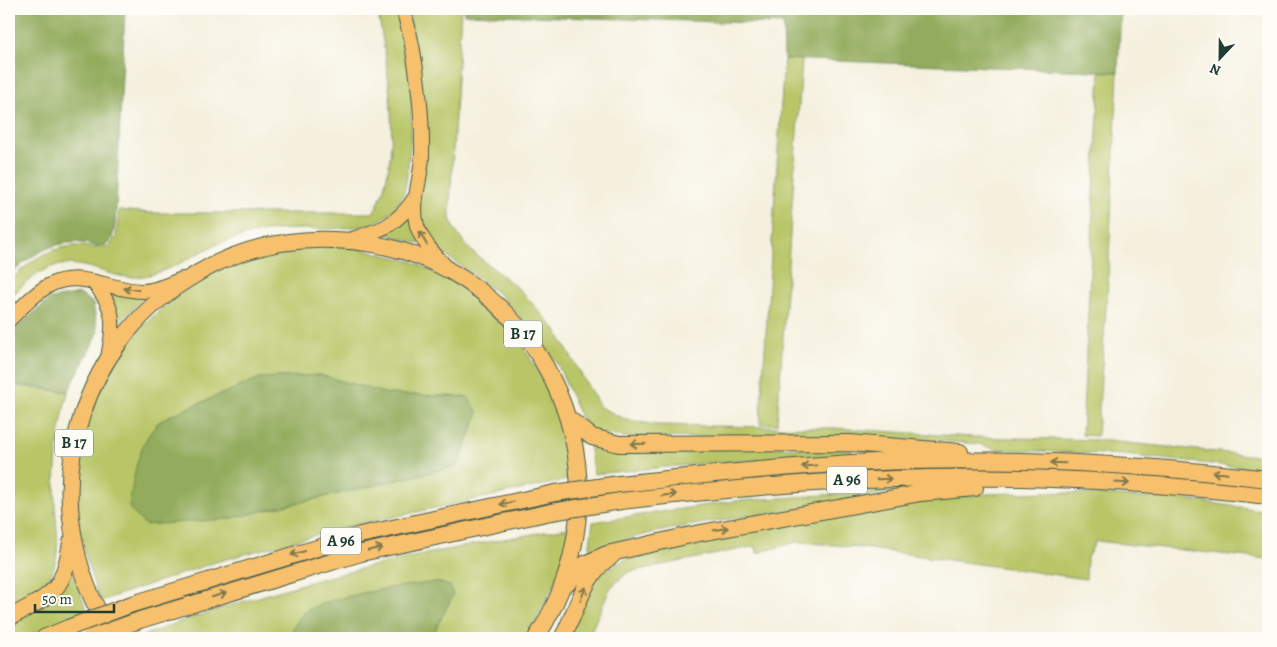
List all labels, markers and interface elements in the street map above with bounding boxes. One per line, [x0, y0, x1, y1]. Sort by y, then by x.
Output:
north arrow [1194, 32, 1244, 82]
text: N [1207, 59, 1224, 80]
one-way arrow [418, 232, 428, 246]
one-way arrow [123, 284, 139, 294]
road number: B 17 [504, 320, 542, 348]
road number: B 17 [55, 429, 93, 456]
one-way arrow [630, 439, 646, 449]
one-way arrow [1050, 458, 1066, 468]
one-way arrow [801, 461, 817, 471]
road number: A 96 [827, 466, 867, 494]
one-way arrow [1212, 468, 1228, 478]
one-way arrow [875, 474, 891, 484]
one-way arrow [1114, 478, 1130, 487]
one-way arrow [661, 490, 677, 500]
one-way arrow [499, 499, 515, 508]
one-way arrow [713, 524, 729, 534]
road number: A 96 [321, 528, 361, 554]
one-way arrow [367, 544, 383, 553]
one-way arrow [290, 549, 306, 559]
scale bar [35, 582, 114, 614]
one-way arrow [580, 587, 589, 602]
text: 50 m [42, 589, 72, 609]
one-way arrow [211, 589, 227, 599]

